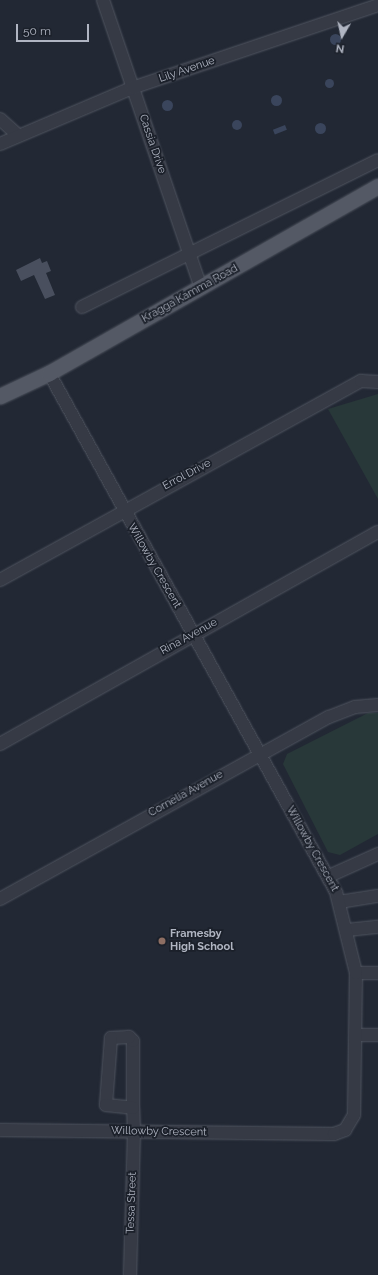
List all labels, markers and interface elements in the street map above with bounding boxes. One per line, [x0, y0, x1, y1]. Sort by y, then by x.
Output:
scale bar [18, 16, 91, 42]
north arrow [322, 16, 362, 56]
text: 50 m [23, 24, 51, 38]
text: N [335, 41, 345, 55]
street label: Lily Avenue [157, 54, 217, 86]
street label: Cassia Drive [136, 113, 168, 175]
street label: Kragga Kamma Road [140, 262, 240, 326]
street label: Errol Drive [161, 457, 213, 493]
street label: Willowby Crescent [124, 521, 184, 611]
street label: Rina Avenue [158, 616, 220, 658]
street label: Cornelia Avenue [146, 768, 226, 820]
street label: Willowby Crescent [283, 804, 341, 894]
place label: Framesby High School [170, 928, 234, 954]
marker: Framesby High School [157, 936, 167, 946]
street label: Willowby Crescent [111, 1125, 207, 1139]
street label: Tessa Street [124, 1172, 140, 1234]

